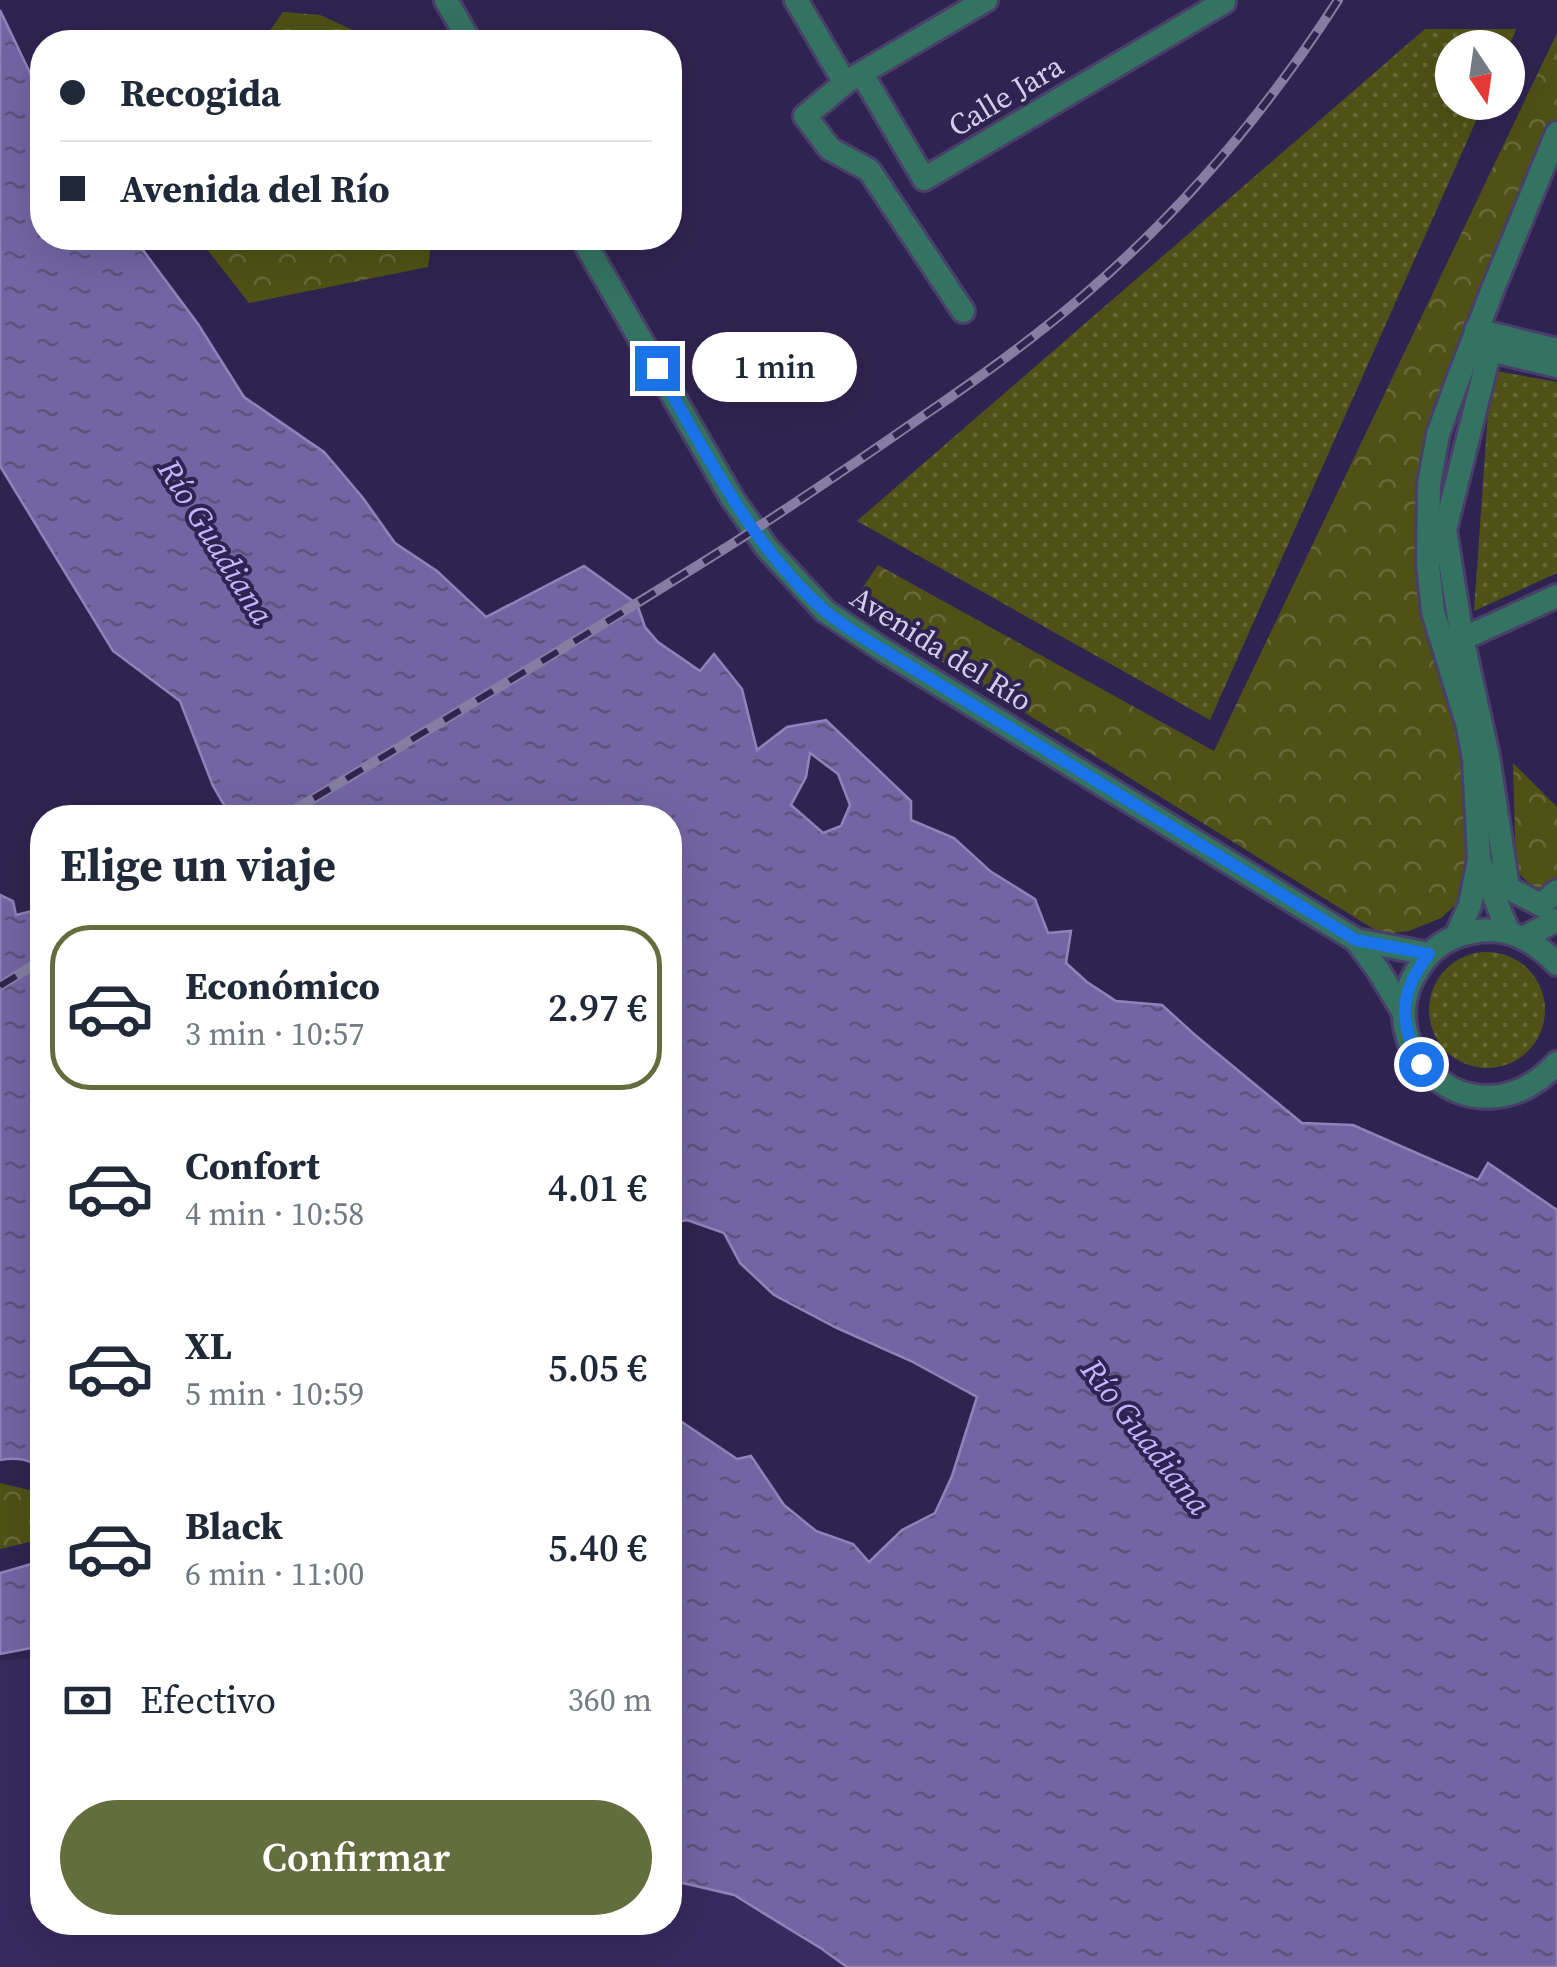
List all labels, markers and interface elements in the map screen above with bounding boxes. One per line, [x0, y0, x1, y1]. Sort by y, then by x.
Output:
north arrow [1435, 30, 1525, 120]
map controls [1435, 30, 1525, 120]
street label: Calle Jara [941, 45, 1072, 146]
text: Recogida [120, 67, 281, 119]
text: Avenida del Río [120, 163, 390, 215]
callout: 1 min [692, 333, 857, 403]
text: 1 min [733, 345, 816, 389]
route end [635, 346, 680, 391]
water label: Río Guadiana [147, 450, 284, 633]
street label: Avenida del Río [843, 576, 1040, 721]
text: Elige un viaje [60, 834, 336, 896]
text: Económico [185, 960, 380, 1012]
icon: car [65, 963, 155, 1053]
text: 2.97 € [548, 982, 647, 1034]
text: 3 min · 10:57 [185, 1012, 364, 1056]
route start [1399, 1042, 1444, 1087]
text: Confort [185, 1140, 320, 1192]
icon: car [65, 1143, 155, 1233]
text: 4.01 € [548, 1162, 647, 1214]
text: 4 min · 10:58 [185, 1192, 364, 1236]
text: XL [185, 1320, 232, 1372]
icon: car [65, 1323, 155, 1413]
text: 5.05 € [548, 1342, 647, 1394]
water label: Río Guadiana [1070, 1349, 1221, 1525]
text: 5 min · 10:59 [185, 1372, 364, 1416]
text: Black [185, 1500, 283, 1552]
icon: car [65, 1503, 155, 1593]
text: 5.40 € [548, 1522, 647, 1574]
text: 6 min · 11:00 [185, 1552, 364, 1596]
icon: cash [60, 1673, 115, 1728]
text: Efectivo [140, 1674, 276, 1726]
text: 360 m [568, 1678, 652, 1722]
button: Confirmar [60, 1800, 652, 1915]

